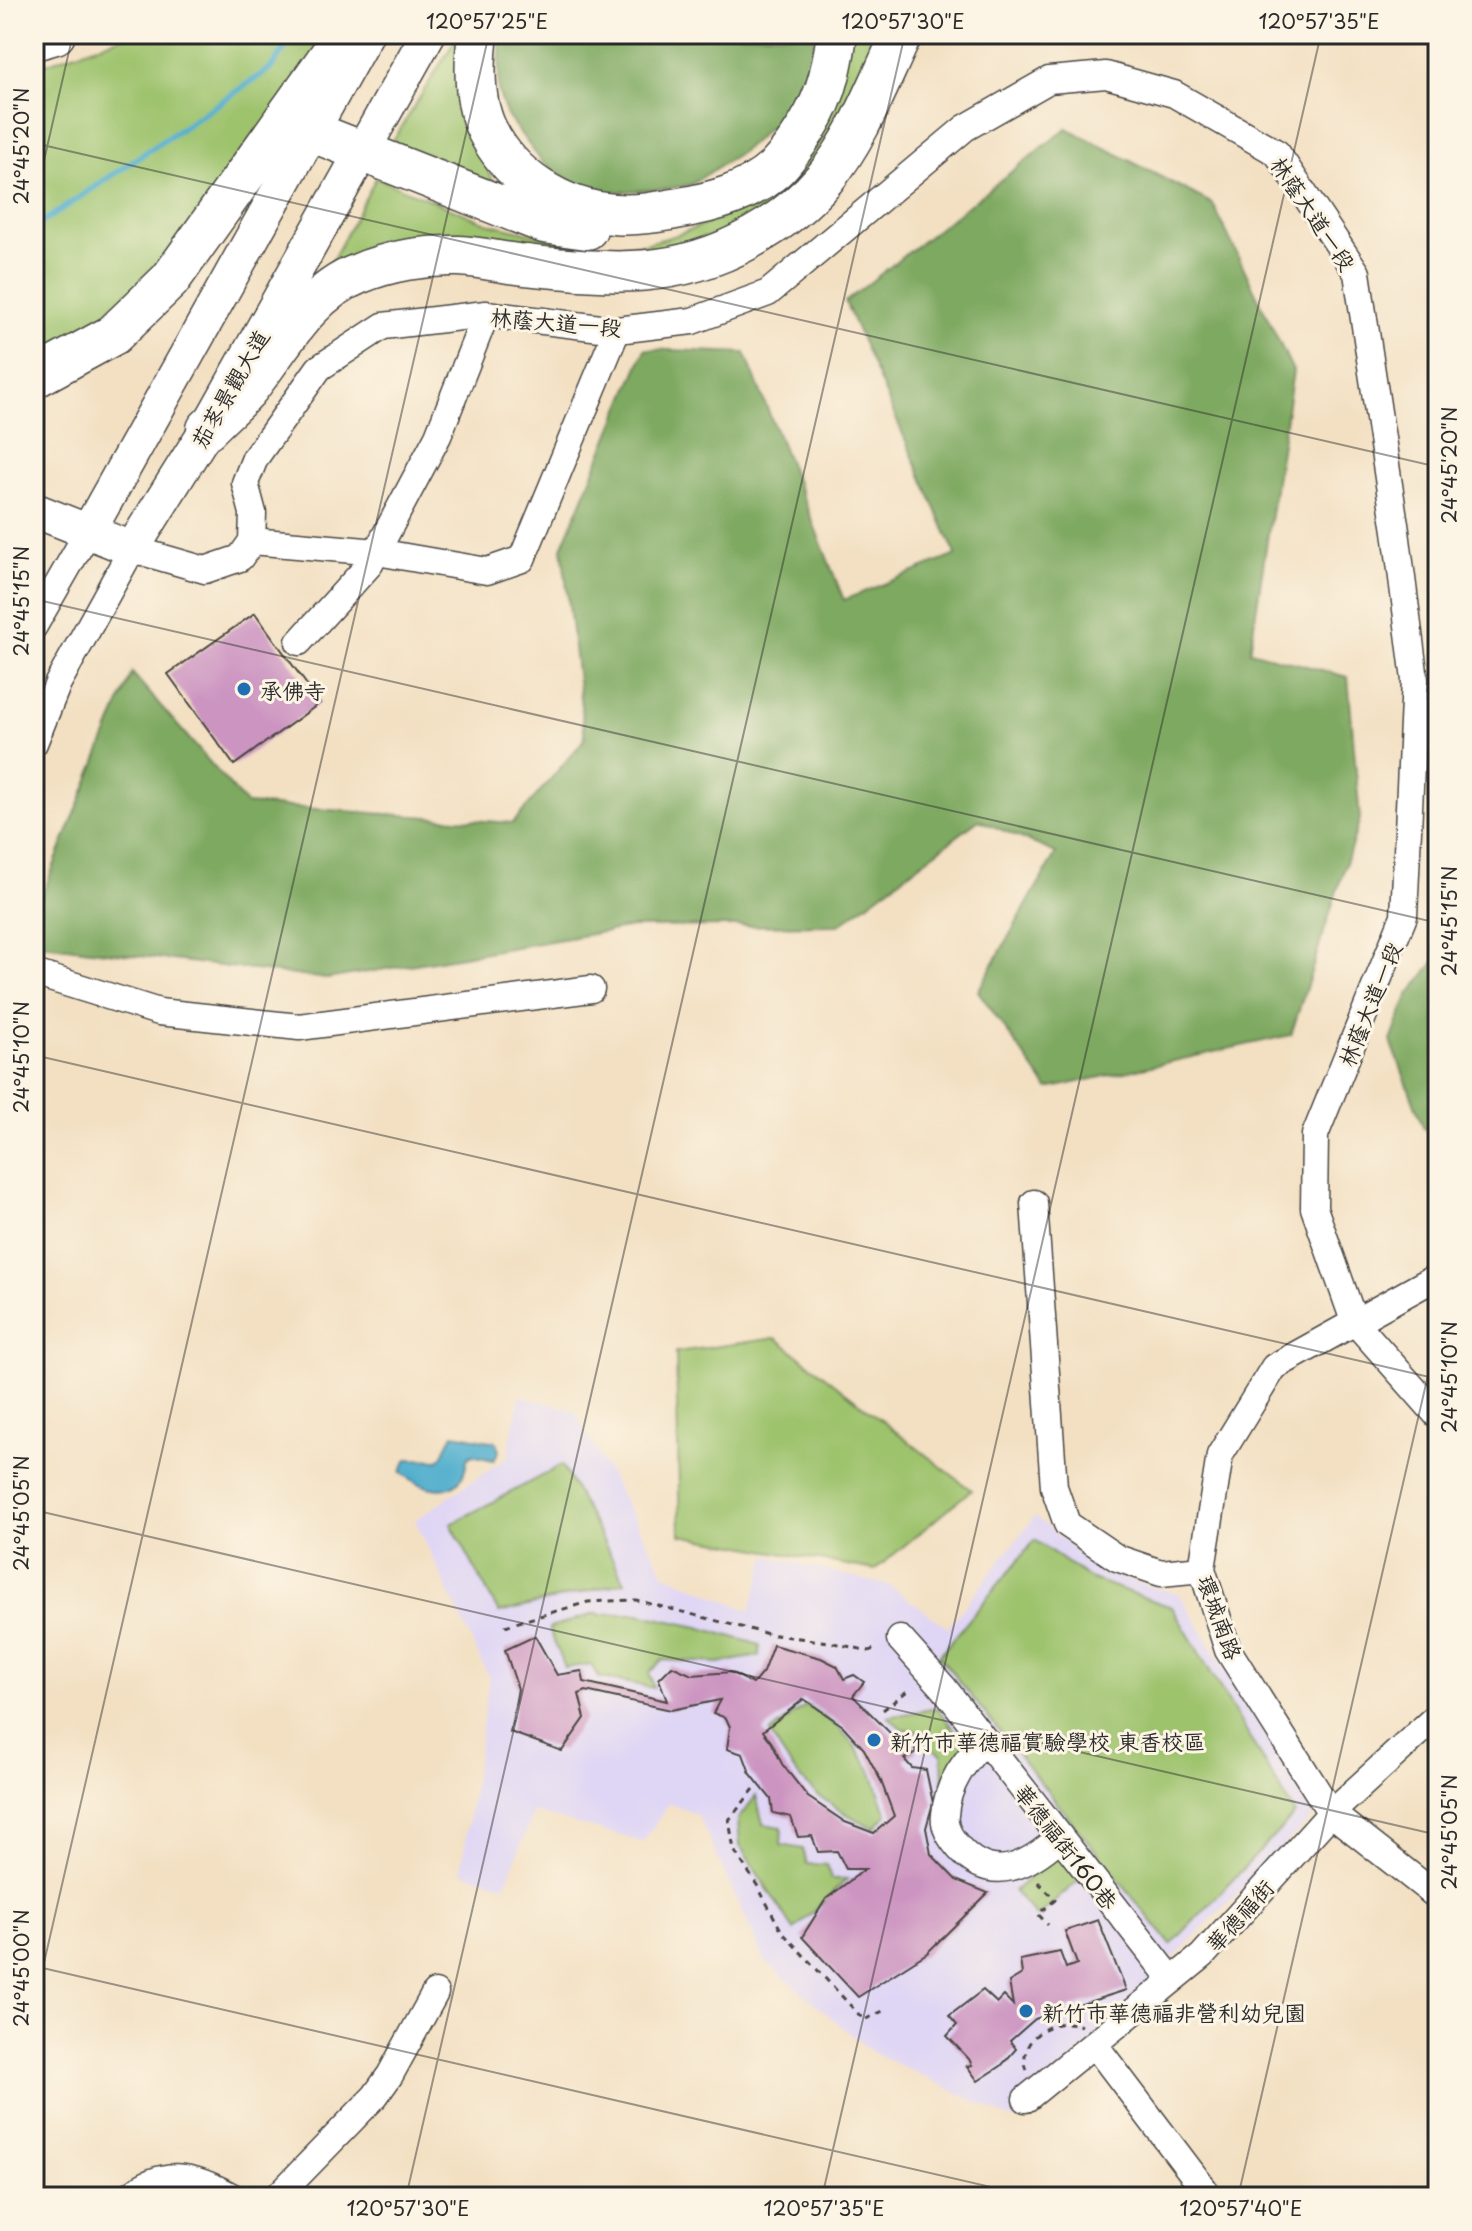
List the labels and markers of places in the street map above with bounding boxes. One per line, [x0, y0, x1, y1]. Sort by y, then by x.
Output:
place label: 承佛寺 [260, 673, 326, 706]
marker: 承佛寺 [235, 680, 253, 698]
place label: 新竹市華德福實驗學校 東香校區 [890, 1724, 1205, 1757]
marker: 新竹市華德福實驗學校 東香校區 [865, 1731, 883, 1749]
place label: 新竹市華德福非營利幼兒園 [1042, 1995, 1306, 2028]
marker: 新竹市華德福非營利幼兒園 [1017, 2002, 1035, 2020]

